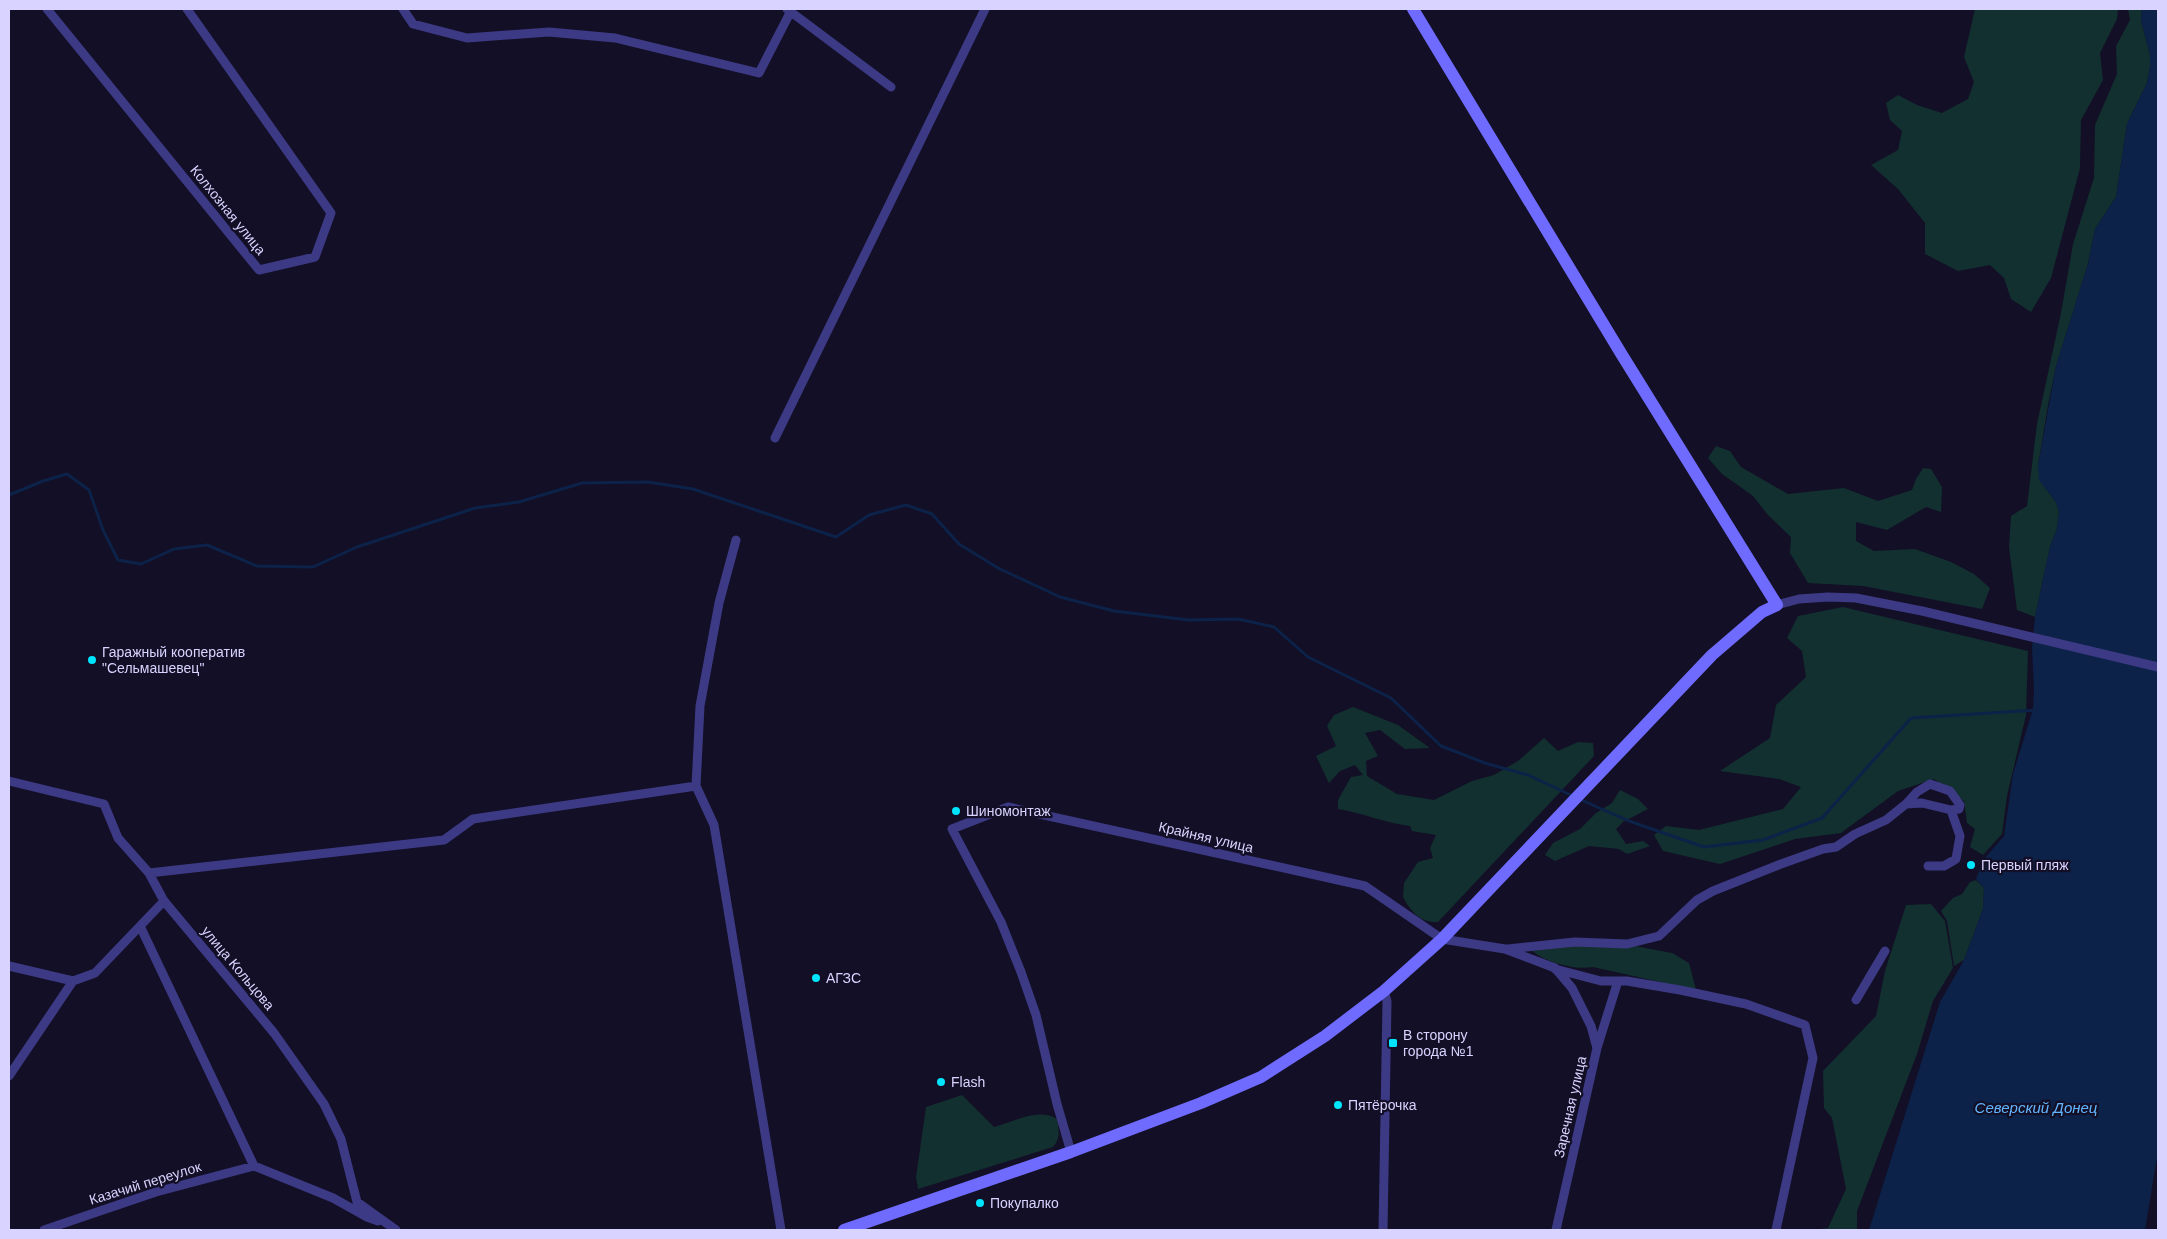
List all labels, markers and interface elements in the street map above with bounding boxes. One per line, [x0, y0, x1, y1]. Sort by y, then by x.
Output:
street label: Колхозная улица [187, 162, 269, 258]
place label: Гаражный кооператив "Сельмашевец" [102, 644, 245, 676]
marker: Гаражный кооператив "Сельмашевец" [86, 654, 98, 666]
place label: Шиномонтаж [966, 803, 1051, 819]
marker: Шиномонтаж [950, 805, 962, 817]
street label: Крайняя улица [1157, 818, 1255, 856]
place label: Первый пляж [1981, 857, 2069, 873]
marker: Первый пляж [1965, 859, 1977, 871]
street label: улица Кольцова [198, 923, 278, 1013]
place label: АГЗС [826, 970, 861, 986]
marker: АГЗС [810, 972, 822, 984]
place label: В сторону города №1 [1403, 1027, 1474, 1059]
marker: В сторону города №1 [1387, 1037, 1399, 1049]
street label: Заречная улица [1550, 1054, 1590, 1160]
place label: Flash [951, 1074, 985, 1090]
marker: Flash [935, 1076, 947, 1088]
place label: Пятёрочка [1348, 1097, 1417, 1113]
marker: Пятёрочка [1332, 1099, 1344, 1111]
water label: Северский Донец [1975, 1099, 2098, 1116]
street label: Казачий переулок [87, 1158, 204, 1208]
place label: Покупалко [990, 1195, 1059, 1211]
marker: Покупалко [974, 1197, 986, 1209]

